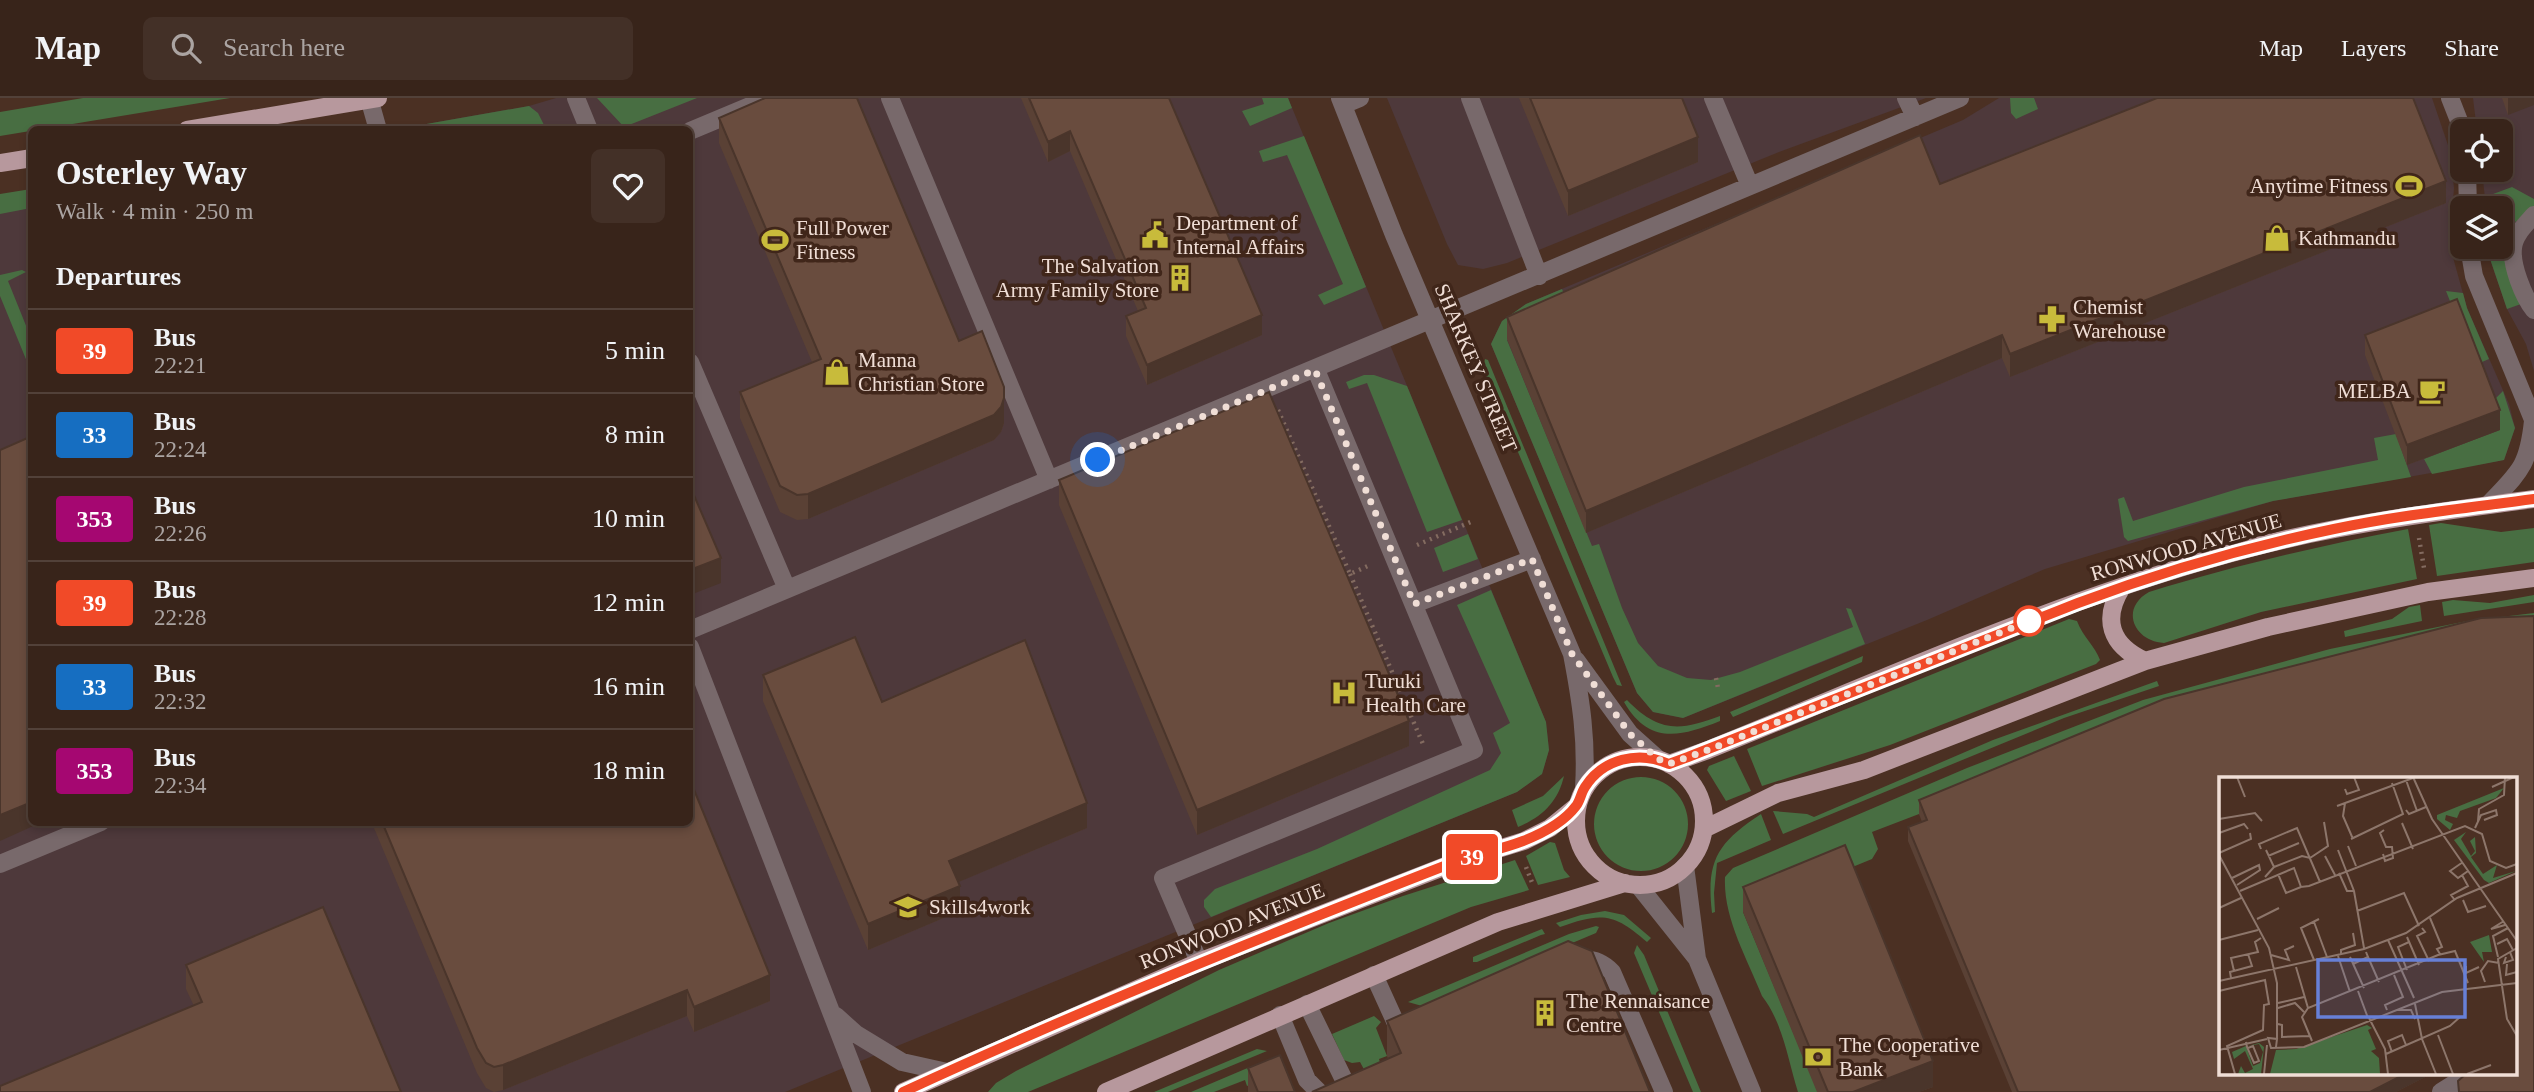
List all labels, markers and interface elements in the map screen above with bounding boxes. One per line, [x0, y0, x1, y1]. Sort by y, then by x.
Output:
search box [143, 17, 633, 80]
icon: search [167, 29, 205, 67]
text: Map [35, 30, 101, 66]
text: Search here [223, 33, 345, 62]
text: Map [2259, 35, 2303, 61]
text: Layers [2341, 35, 2406, 61]
text: Share [2444, 35, 2499, 61]
map controls [2450, 119, 2513, 259]
button: locate [2450, 119, 2513, 182]
button: heart [591, 149, 665, 223]
text: Osterley Way [56, 155, 247, 191]
sports icon: Anytime Fitness [2394, 171, 2424, 201]
place label: Anytime Fitness [2250, 174, 2388, 198]
button: layers [2450, 196, 2513, 259]
text: Walk · 4 min · 250 m [56, 199, 253, 224]
place label: Department of Internal Affairs [1176, 211, 1304, 259]
place label: Full Power Fitness [796, 216, 889, 264]
public building icon: Department of Internal Affairs [1140, 220, 1170, 250]
shop icon: Kathmandu [2262, 223, 2292, 253]
sports icon: Full Power Fitness [760, 225, 790, 255]
place label: Kathmandu [2298, 226, 2396, 250]
place label: The Salvation Army Family Store [996, 254, 1159, 302]
text: Departures [56, 262, 181, 291]
building icon: The Salvation Army Family Store [1165, 263, 1195, 293]
street label: SHARKEY STREET [1430, 280, 1522, 456]
place label: Chemist Warehouse [2073, 295, 2166, 343]
pharmacy icon: Chemist Warehouse [2037, 304, 2067, 334]
text: Bus [154, 323, 196, 352]
text: 5 min [605, 336, 665, 365]
text: 39 [83, 338, 107, 364]
place label: Manna Christian Store [858, 348, 985, 396]
text: 22:21 [154, 353, 206, 378]
shop icon: Manna Christian Store [822, 357, 852, 387]
cafe icon: MELBA [2417, 376, 2447, 406]
place label: MELBA [2338, 379, 2412, 403]
text: Bus [154, 407, 196, 436]
text: 8 min [605, 420, 665, 449]
text: 33 [83, 422, 107, 448]
text: 22:24 [154, 437, 206, 462]
your location [1080, 442, 1115, 477]
text: Bus [154, 491, 196, 520]
text: 10 min [592, 504, 665, 533]
text: 353 [77, 506, 113, 532]
street label: RONWOOD AVENUE [2088, 508, 2284, 586]
text: 22:26 [154, 521, 206, 546]
text: Bus [154, 575, 196, 604]
text: 12 min [592, 588, 665, 617]
text: 39 [83, 590, 107, 616]
text: 22:28 [154, 605, 206, 630]
unlabelled marker [2014, 606, 2044, 636]
text: Bus [154, 659, 196, 688]
place label: Turuki Health Care [1365, 669, 1466, 717]
text: 16 min [592, 672, 665, 701]
text: 33 [83, 674, 107, 700]
hospital icon: Turuki Health Care [1329, 678, 1359, 708]
text: 22:32 [154, 689, 206, 714]
text: Bus [154, 743, 196, 772]
text: 18 min [592, 756, 665, 785]
text: 353 [77, 758, 113, 784]
text: 22:34 [154, 773, 206, 798]
inset map [2219, 777, 2516, 1074]
line badge: 39 [1440, 834, 1504, 880]
text: 39 [1460, 844, 1484, 870]
street label: RONWOOD AVENUE [1136, 878, 1328, 974]
school or university icon: Skills4work [893, 892, 923, 922]
place label: Skills4work [929, 895, 1031, 919]
place label: The Rennaisance Centre [1566, 989, 1710, 1037]
building icon: The Rennaisance Centre [1530, 998, 1560, 1028]
place label: The Cooperative Bank [1839, 1033, 1980, 1081]
bank icon: The Cooperative Bank [1803, 1042, 1833, 1072]

